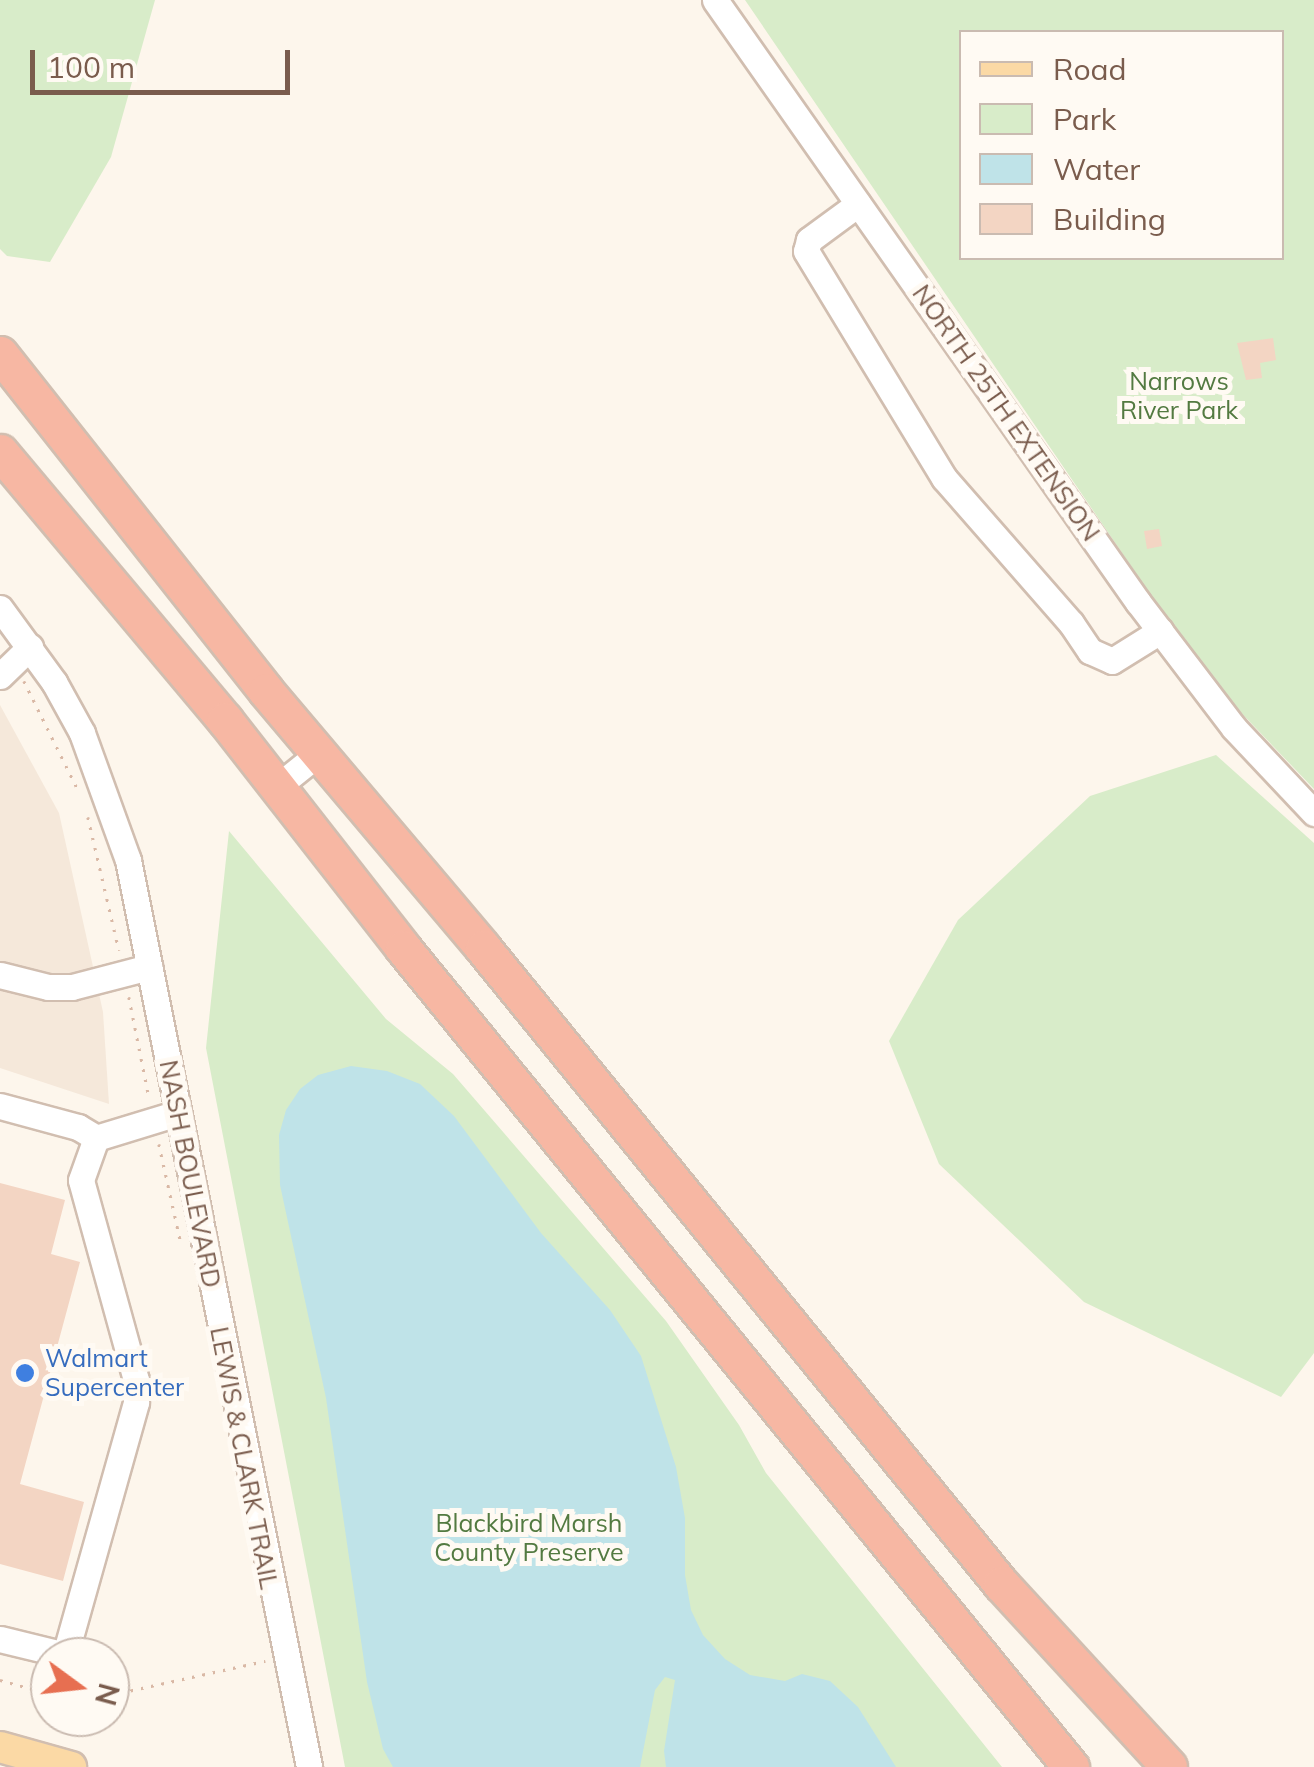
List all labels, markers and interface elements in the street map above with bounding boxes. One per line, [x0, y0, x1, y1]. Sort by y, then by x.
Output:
scale bar [35, 30, 295, 92]
legend [959, 30, 1284, 260]
text: 100 m [47, 48, 135, 86]
text: Road [1053, 50, 1127, 88]
text: Park [1053, 100, 1116, 138]
text: Water [1053, 150, 1140, 188]
text: Building [1053, 200, 1166, 238]
street label: NORTH 25TH EXTENSION [906, 279, 1106, 547]
park label: Narrows River Park [1120, 367, 1238, 426]
street label: NASH BOULEVARD [153, 1058, 227, 1290]
street label: LEWIS & CLARK TRAIL [204, 1324, 284, 1592]
place label: Walmart Supercenter [45, 1344, 184, 1403]
marker: Walmart Supercenter [14, 1362, 36, 1384]
park label: Blackbird Marsh County Preserve [434, 1509, 624, 1568]
north arrow [30, 1637, 130, 1737]
text: N [88, 1680, 127, 1709]

